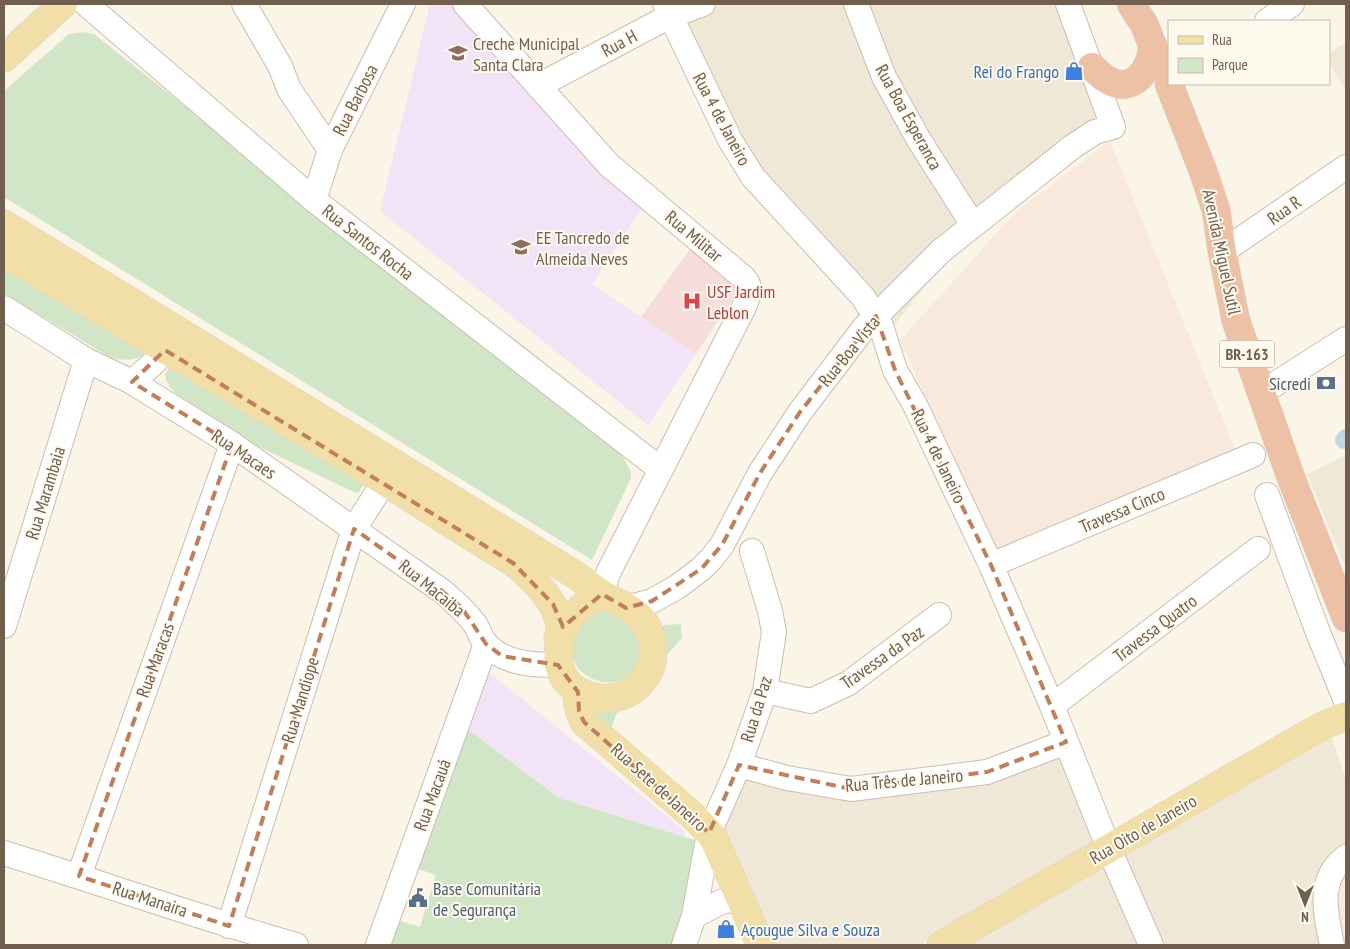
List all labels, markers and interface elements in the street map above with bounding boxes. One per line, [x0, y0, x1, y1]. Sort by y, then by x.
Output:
legend [1168, 20, 1330, 85]
street label: Rua H [597, 24, 641, 62]
text: Rua [1212, 30, 1232, 49]
place label: Creche Municipal Santa Clara [473, 32, 580, 76]
school or university icon: Creche Municipal Santa Clara [447, 42, 469, 64]
text: Parque [1212, 55, 1248, 74]
street label: Rua Barbosa [327, 60, 383, 140]
street label: Rua Boa Esperanca [870, 60, 948, 174]
place label: Rei do Frango [974, 60, 1059, 83]
shop icon: Rei do Frango [1063, 60, 1085, 82]
street label: Rua 4 de Janeiro [688, 69, 756, 170]
street label: Avenida Miguel Sutil [1197, 187, 1247, 318]
street label: Rua R [1263, 190, 1306, 230]
street label: Rua Santos Rocha [318, 199, 418, 285]
street label: Rua Militar [661, 205, 727, 267]
place label: EE Tancredo de Almeida Neves [536, 226, 630, 270]
school or university icon: EE Tancredo de Almeida Neves [510, 236, 532, 258]
place label: USF Jardim Leblon [707, 280, 775, 324]
hospital icon: USF Jardim Leblon [681, 290, 703, 312]
street label: Rua Boa Vista [813, 311, 885, 391]
road number: BR-163 [1220, 340, 1274, 368]
place label: Sicredi [1269, 372, 1311, 395]
bank icon: Sicredi [1315, 372, 1337, 394]
street label: Rua 4 de Janeiro [906, 405, 972, 507]
street label: Rua Macaes [207, 424, 281, 484]
street label: Rua Marambaia [20, 444, 70, 542]
street label: Travessa Cinco [1076, 482, 1168, 538]
street label: Rua Macaiba [394, 554, 470, 622]
street label: Travessa Quatro [1109, 589, 1202, 667]
street label: Rua Maracas [131, 619, 179, 701]
street label: Travessa da Paz [836, 620, 928, 694]
street label: Rua Mandiope [276, 654, 324, 746]
street label: Rua da Paz [735, 673, 777, 745]
street label: Rua Sete de Janeiro [606, 738, 712, 836]
street label: Rua Macauá [408, 756, 456, 834]
street label: Rua Três de Janeiro [844, 763, 964, 797]
street label: Rua Oito de Janeiro [1085, 789, 1201, 869]
street label: Rua Manaira [110, 876, 190, 922]
place label: Base Comunitária de Segurança [433, 877, 541, 921]
north arrow [1280, 879, 1330, 929]
public building icon: Base Comunitária de Segurança [407, 887, 429, 909]
text: N [1301, 908, 1309, 926]
shop icon: Açougue Silva e Souza [715, 918, 737, 940]
place label: Açougue Silva e Souza [741, 918, 880, 941]

